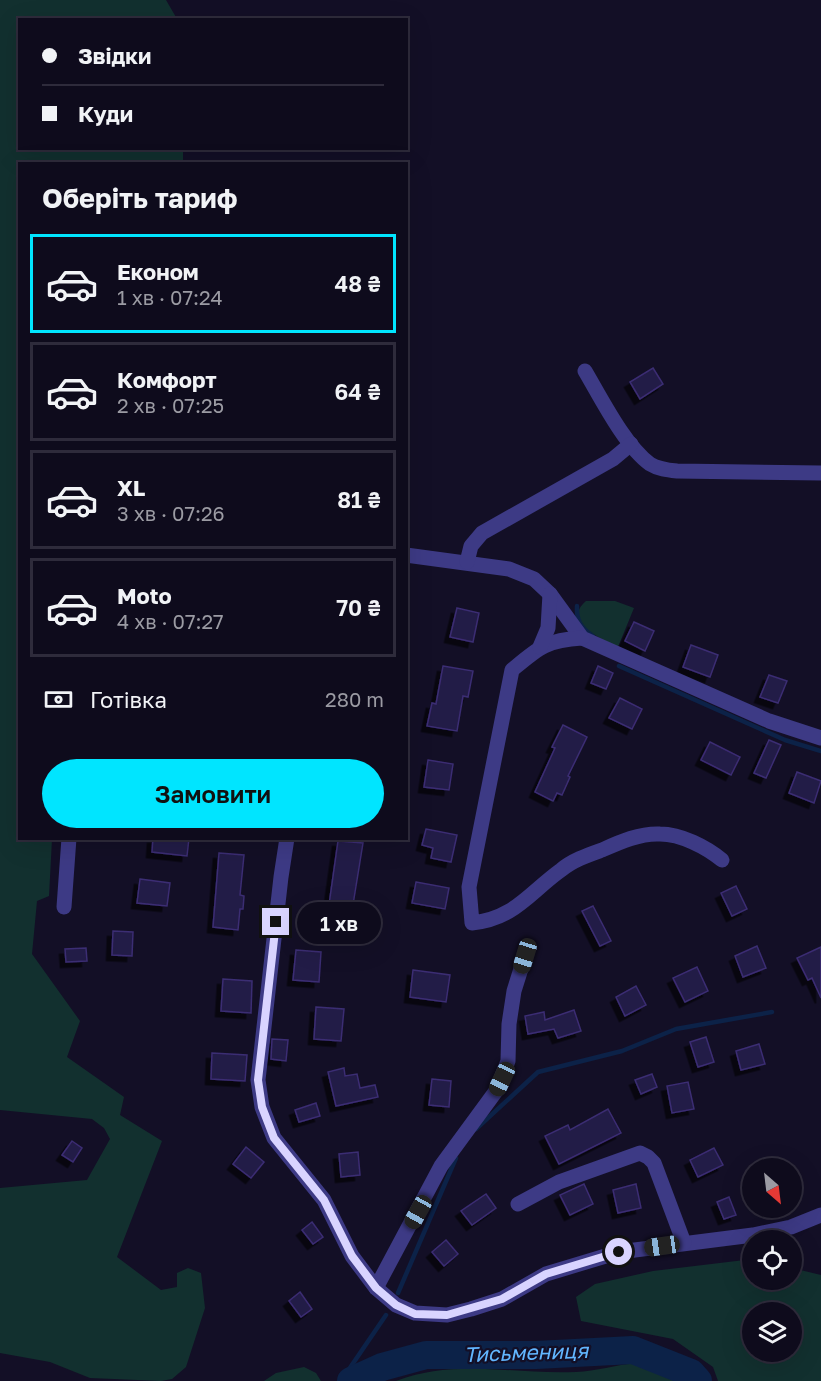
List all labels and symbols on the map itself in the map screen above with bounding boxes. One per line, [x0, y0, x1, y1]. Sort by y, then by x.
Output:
callout: 1 хв [297, 901, 381, 943]
route end [262, 908, 289, 935]
car [511, 936, 539, 976]
car [486, 1059, 518, 1099]
north arrow [742, 1158, 802, 1218]
car [401, 1192, 435, 1232]
car [643, 1235, 681, 1257]
route start [605, 1238, 632, 1265]
water label: Тисьмениця [463, 1337, 591, 1367]

